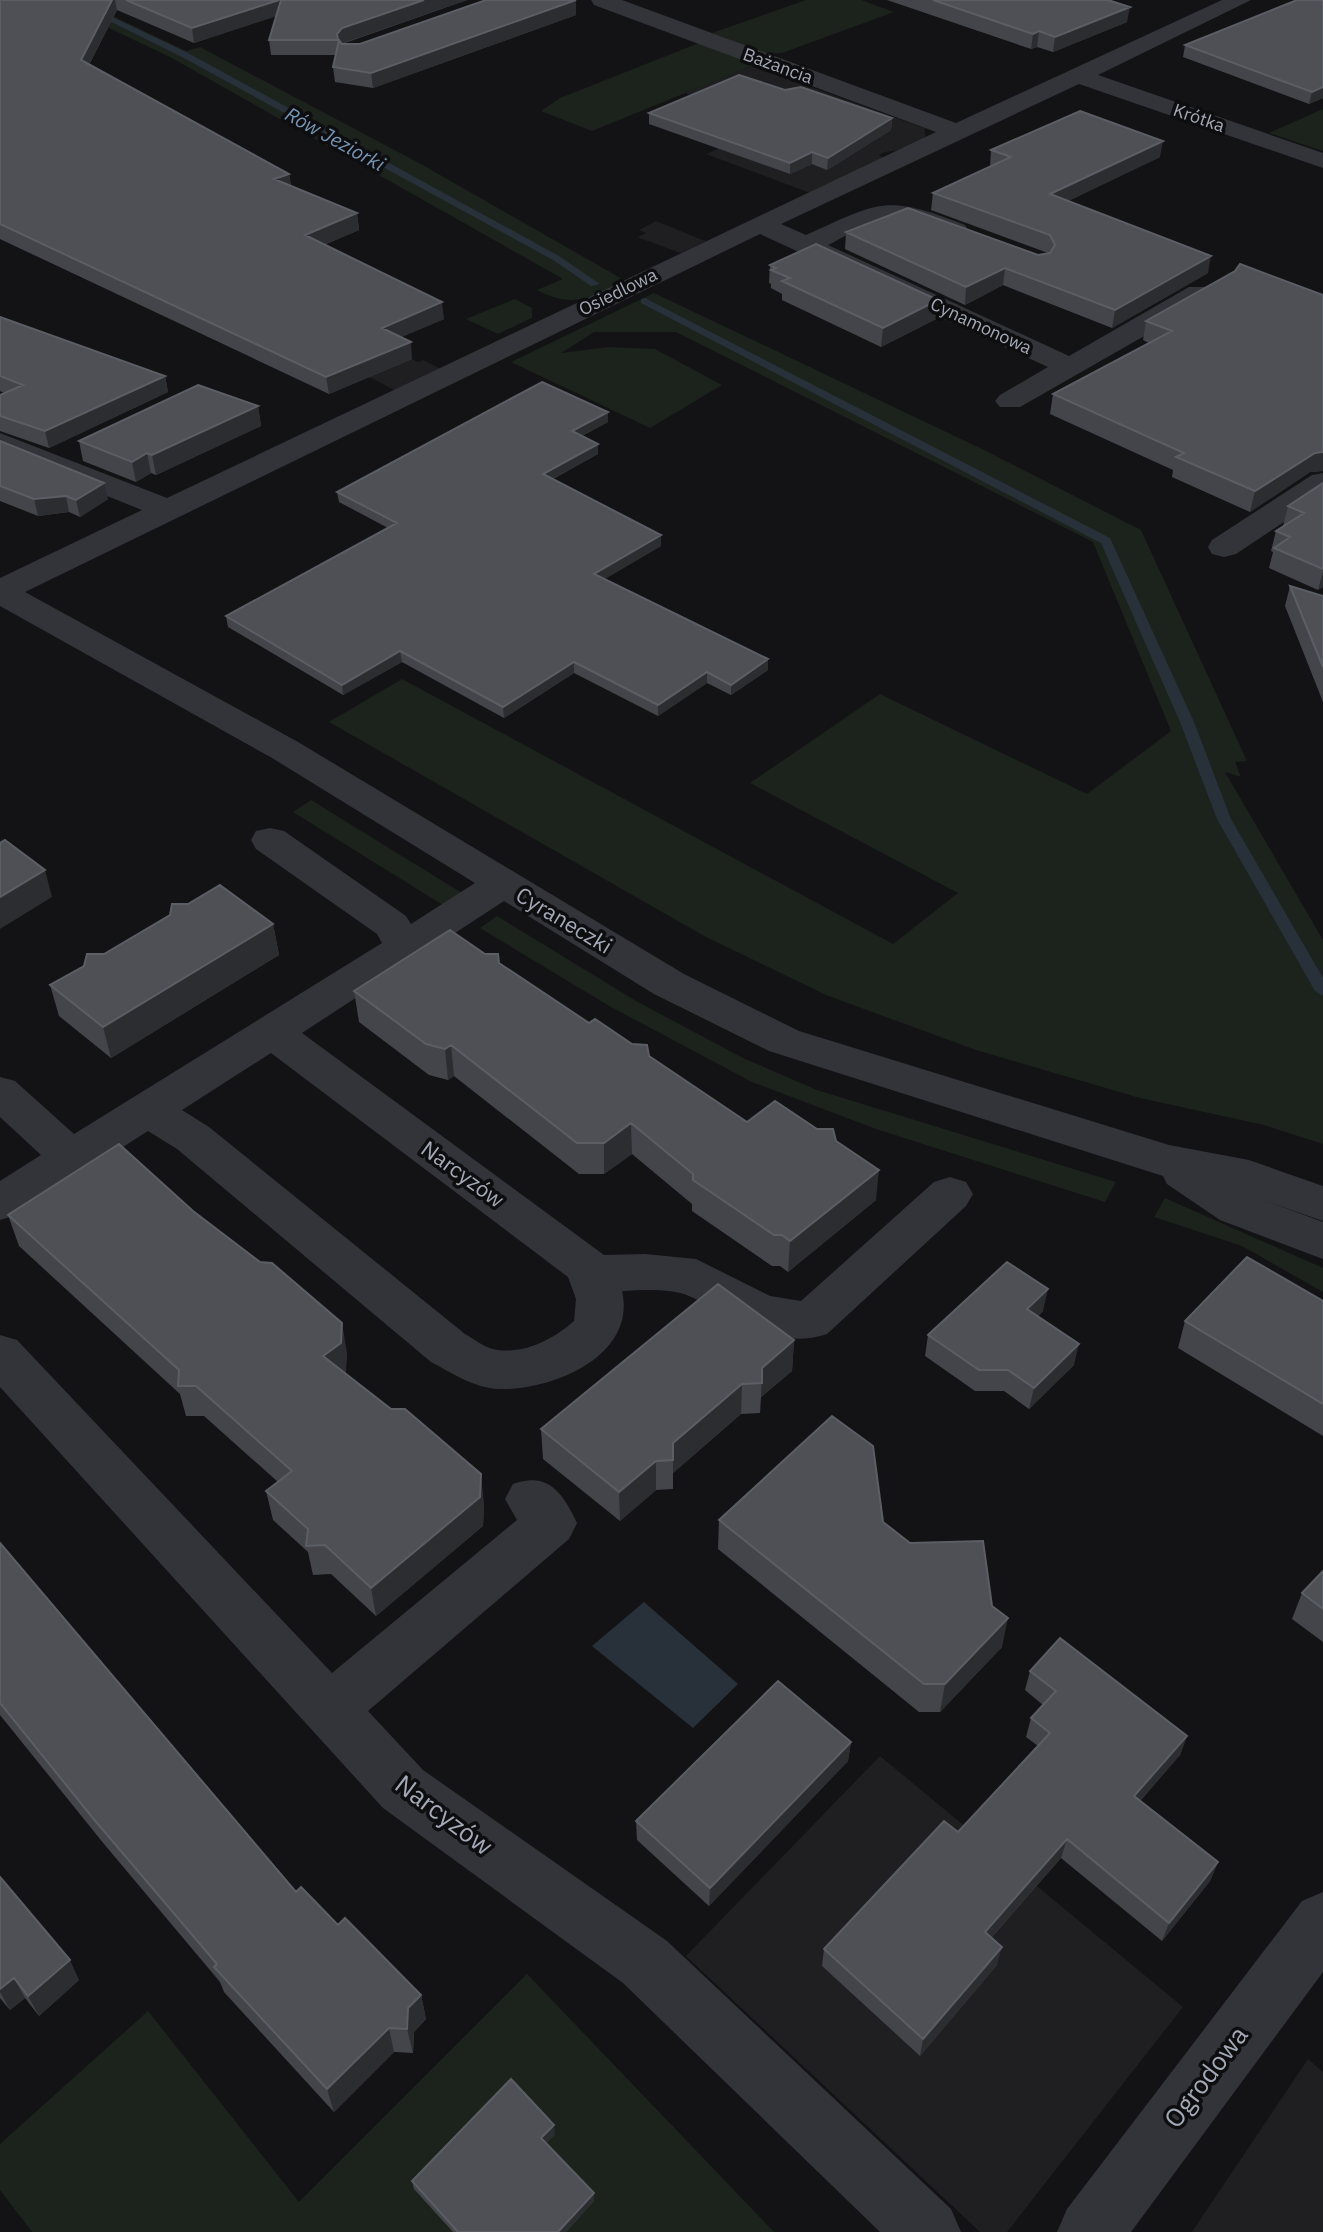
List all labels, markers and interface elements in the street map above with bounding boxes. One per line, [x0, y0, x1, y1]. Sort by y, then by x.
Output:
street label: Bażancia [740, 42, 817, 89]
street label: Krótka [1170, 98, 1228, 137]
water label: Rów Jeziorki [280, 100, 391, 177]
street label: Osiedlowa [575, 263, 661, 320]
street label: Cynamonowa [927, 292, 1036, 359]
street label: Cyraneczki [511, 880, 618, 960]
street label: Narcyzów [416, 1134, 511, 1214]
street label: Narcyzów [389, 1766, 500, 1862]
street label: Ogrodowa [1156, 2018, 1255, 2134]

